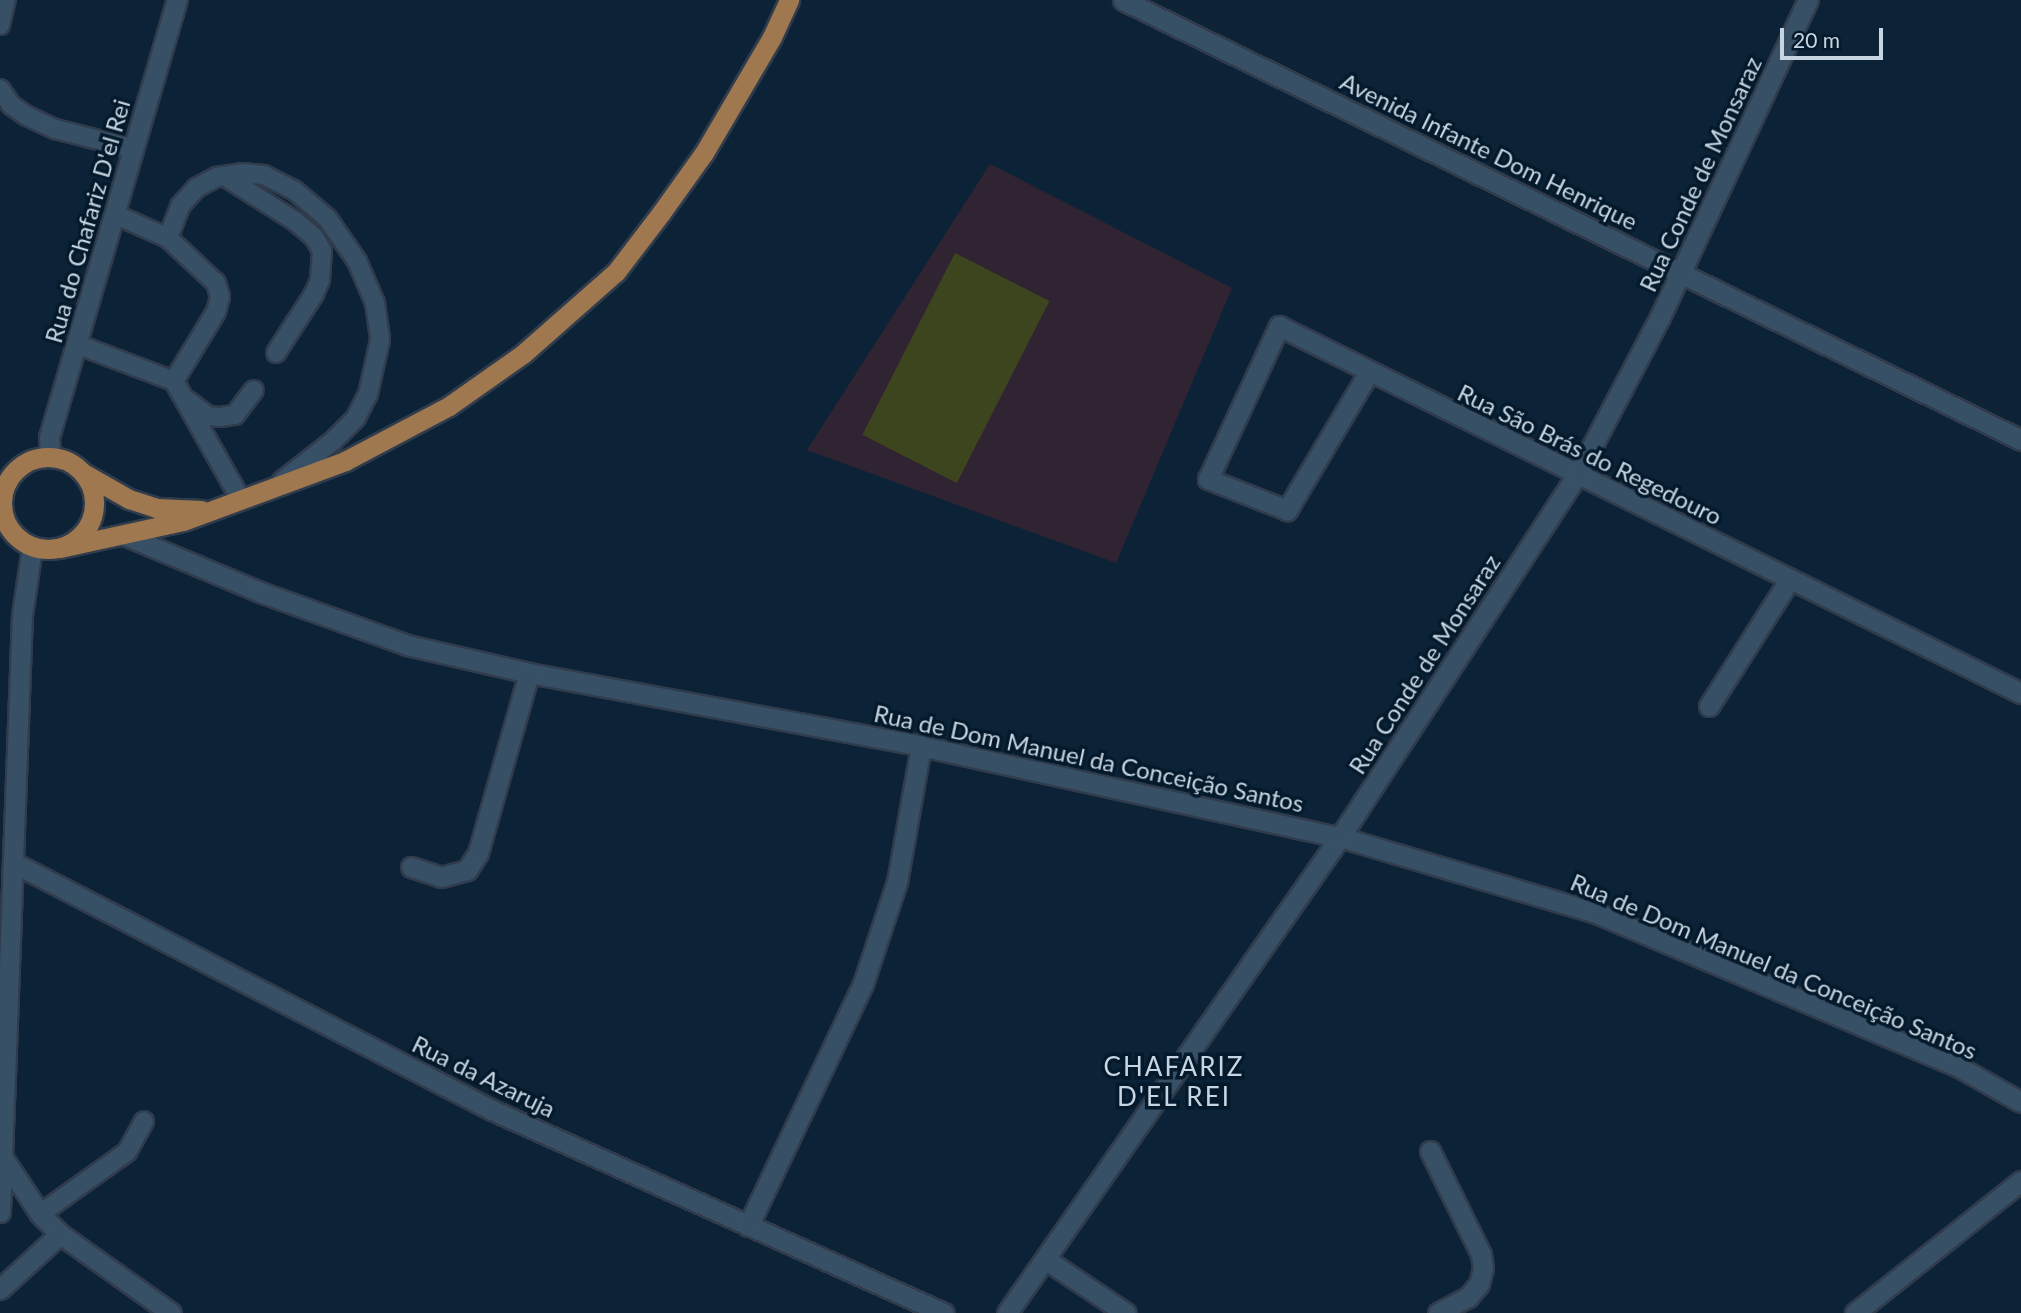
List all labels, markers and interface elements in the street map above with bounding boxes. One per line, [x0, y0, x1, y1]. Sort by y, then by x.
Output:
scale bar [1783, 14, 1886, 58]
text: 20 m [1793, 27, 1840, 52]
street label: Rua Conde de Monsaraz [1633, 52, 1767, 296]
street label: Avenida Infante Dom Henrique [1336, 66, 1642, 236]
street label: Rua do Chafariz D'el Rei [38, 96, 136, 346]
street label: Rua São Brás do Regedouro [1453, 377, 1727, 531]
street label: Rua Conde de Monsaraz [1342, 549, 1506, 779]
street label: Rua de Dom Manuel da Conceição Santos [871, 698, 1307, 818]
street label: Rua de Dom Manuel da Conceição Santos [1567, 867, 1981, 1065]
street label: Rua da Azaruja [407, 1029, 561, 1123]
district label: CHAFARIZ D'EL REI [1105, 1051, 1243, 1112]

